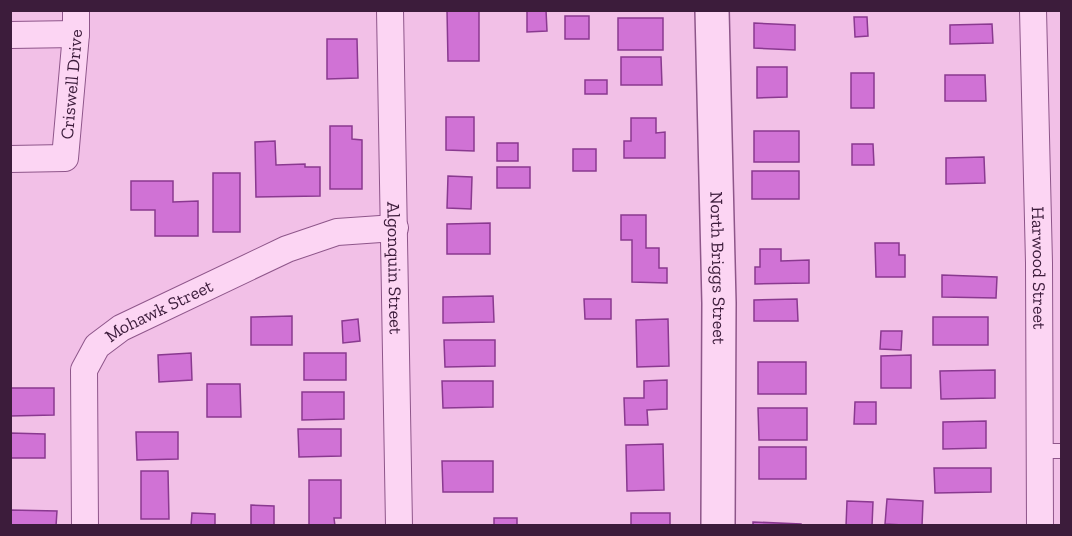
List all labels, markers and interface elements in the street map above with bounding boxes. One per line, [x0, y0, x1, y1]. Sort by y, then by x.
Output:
street label: Criswell Drive [56, 29, 87, 140]
street label: North Briggs Street [705, 191, 730, 345]
street label: Algonquin Street [382, 201, 407, 335]
street label: Harwood Street [1027, 206, 1050, 330]
street label: Mohawk Street [101, 275, 217, 347]

